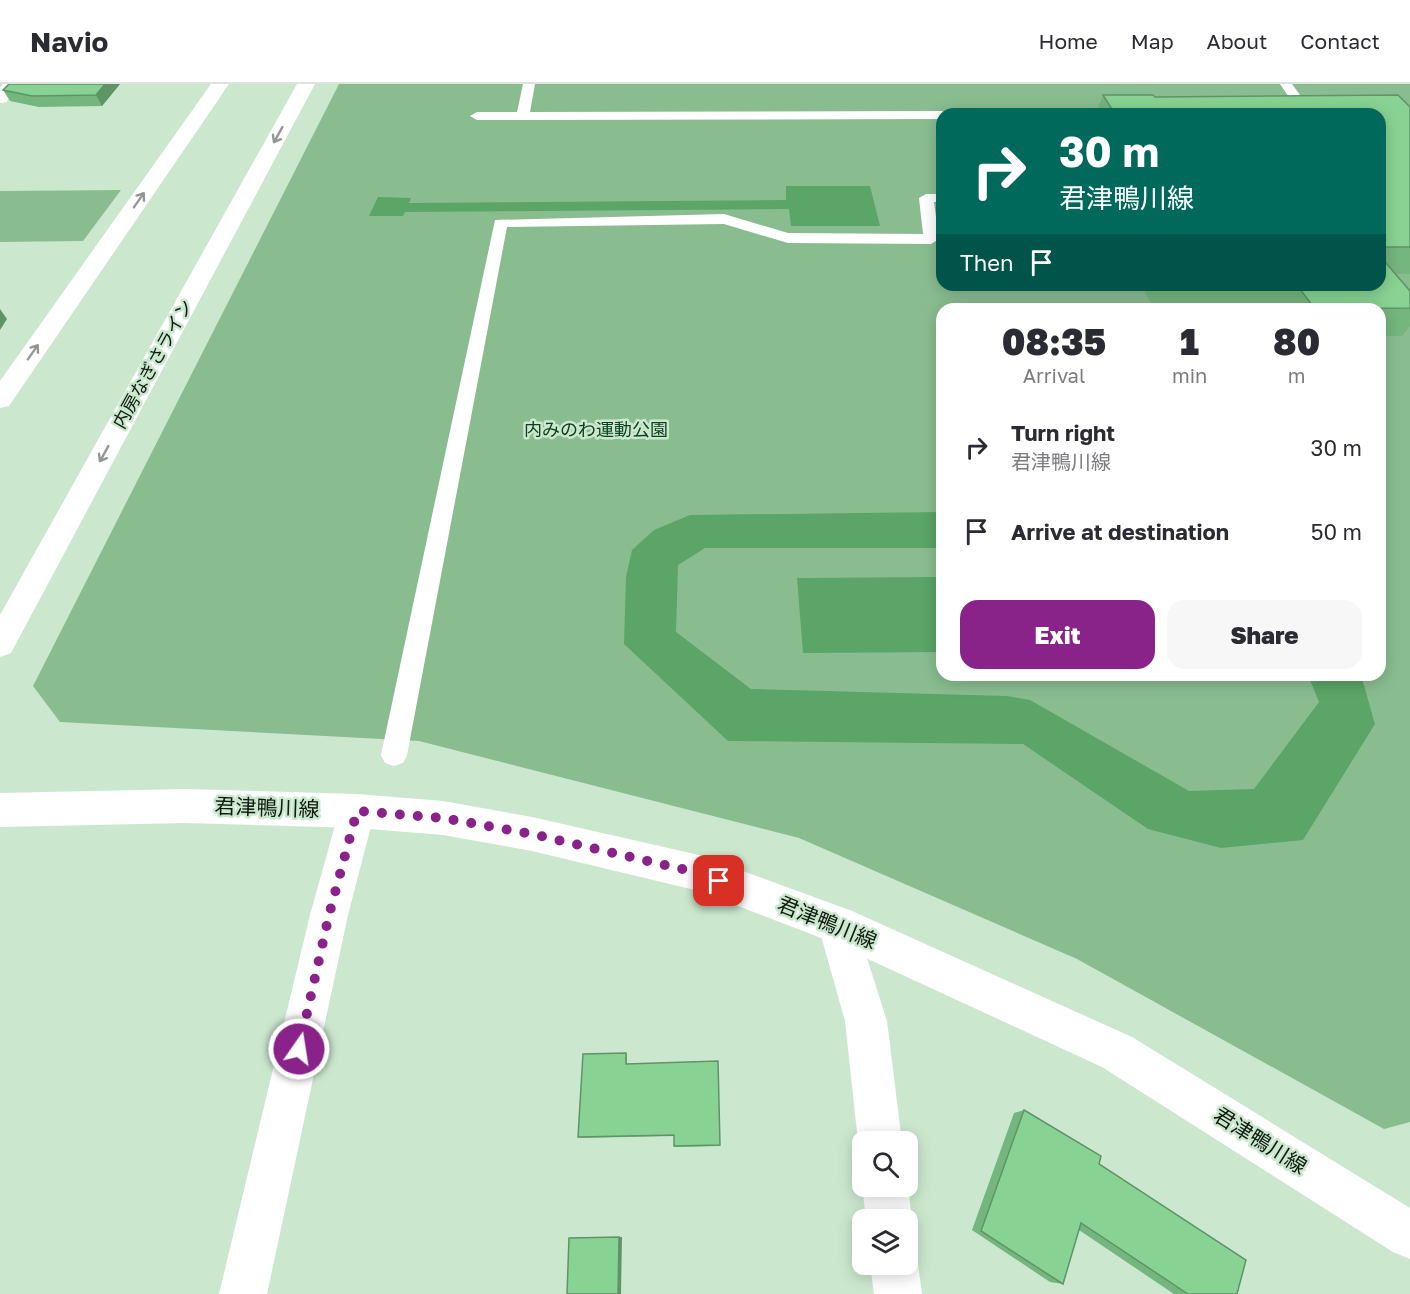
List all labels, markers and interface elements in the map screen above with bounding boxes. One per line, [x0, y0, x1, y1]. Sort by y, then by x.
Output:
text: Navio [30, 25, 108, 58]
text: Home [1038, 28, 1098, 54]
text: Map [1131, 28, 1174, 54]
text: About [1207, 28, 1267, 54]
text: Contact [1300, 28, 1380, 54]
one-way arrow [272, 126, 283, 144]
text: 30 m [1059, 126, 1159, 176]
icon: right [960, 132, 1038, 210]
text: 君津鴨川線 [1059, 182, 1194, 214]
one-way arrow [133, 193, 145, 209]
icon: arrive [1025, 246, 1058, 279]
text: Then [960, 249, 1013, 276]
street label: 内房なぎさライン [108, 295, 197, 432]
text: 08:35 [1002, 320, 1106, 363]
text: 1 [1180, 320, 1199, 363]
text: 80 [1273, 320, 1320, 363]
one-way arrow [27, 344, 39, 360]
text: Arrival [1023, 363, 1085, 387]
text: min [1172, 363, 1207, 387]
text: m [1288, 363, 1306, 387]
park label: 内みのわ運動公園 [524, 418, 668, 440]
text: Turn right [1011, 419, 1115, 446]
icon: right [960, 431, 993, 464]
text: 30 m [1311, 434, 1362, 461]
one-way arrow [98, 445, 110, 462]
text: 君津鴨川線 [1011, 449, 1111, 473]
icon: arrive [960, 515, 993, 548]
text: Arrive at destination [1011, 518, 1229, 545]
text: 50 m [1311, 518, 1362, 545]
button: Exit [960, 600, 1155, 669]
button: Share [1167, 600, 1362, 669]
street label: 君津鴨川線 [214, 792, 320, 822]
pin [693, 855, 744, 906]
icon: arrive [702, 864, 735, 897]
street label: 君津鴨川線 [774, 890, 881, 954]
position arrow [267, 1017, 331, 1081]
street label: 君津鴨川線 [1209, 1101, 1312, 1179]
map controls [852, 1131, 918, 1275]
button: search [852, 1131, 918, 1197]
button: layers [852, 1209, 918, 1275]

